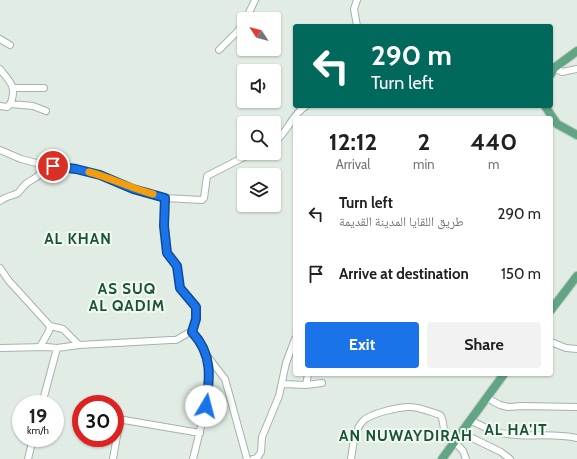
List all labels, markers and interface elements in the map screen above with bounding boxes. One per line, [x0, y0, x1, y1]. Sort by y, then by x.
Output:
north arrow [237, 12, 281, 56]
map controls [237, 12, 281, 212]
text: 290 m [371, 38, 452, 72]
icon: left [305, 40, 357, 92]
button: sound [237, 64, 281, 108]
text: Turn left [371, 72, 434, 94]
button: search [237, 116, 281, 160]
text: 12:12 [329, 127, 377, 156]
text: 2 [417, 127, 430, 156]
text: 440 [470, 127, 517, 156]
pin [36, 149, 70, 183]
icon: arrive [42, 155, 64, 177]
text: Arrival [336, 156, 370, 172]
text: min [413, 156, 435, 172]
text: m [488, 156, 499, 172]
button: layers [237, 168, 281, 212]
text: Turn left [339, 194, 393, 212]
icon: left [305, 203, 327, 225]
text: 290 m [498, 205, 541, 223]
text: طريق اللقايا المدينة القديمة [339, 213, 464, 229]
district label: AL KHAN [44, 230, 112, 248]
icon: arrive [305, 263, 327, 285]
text: Arrive at destination [339, 265, 469, 283]
text: 150 m [501, 265, 541, 283]
district label: AS SUQ AL QADIM [89, 280, 165, 315]
button: Exit [305, 322, 419, 368]
button: Share [427, 322, 541, 368]
position arrow [185, 385, 227, 427]
speed limit sign: 30 [72, 395, 124, 447]
text: 19 [29, 404, 47, 428]
district label: AL HA'IT [484, 421, 548, 439]
text: km/h [27, 424, 49, 437]
district label: AN NUWAYDIRAH [339, 427, 473, 445]

